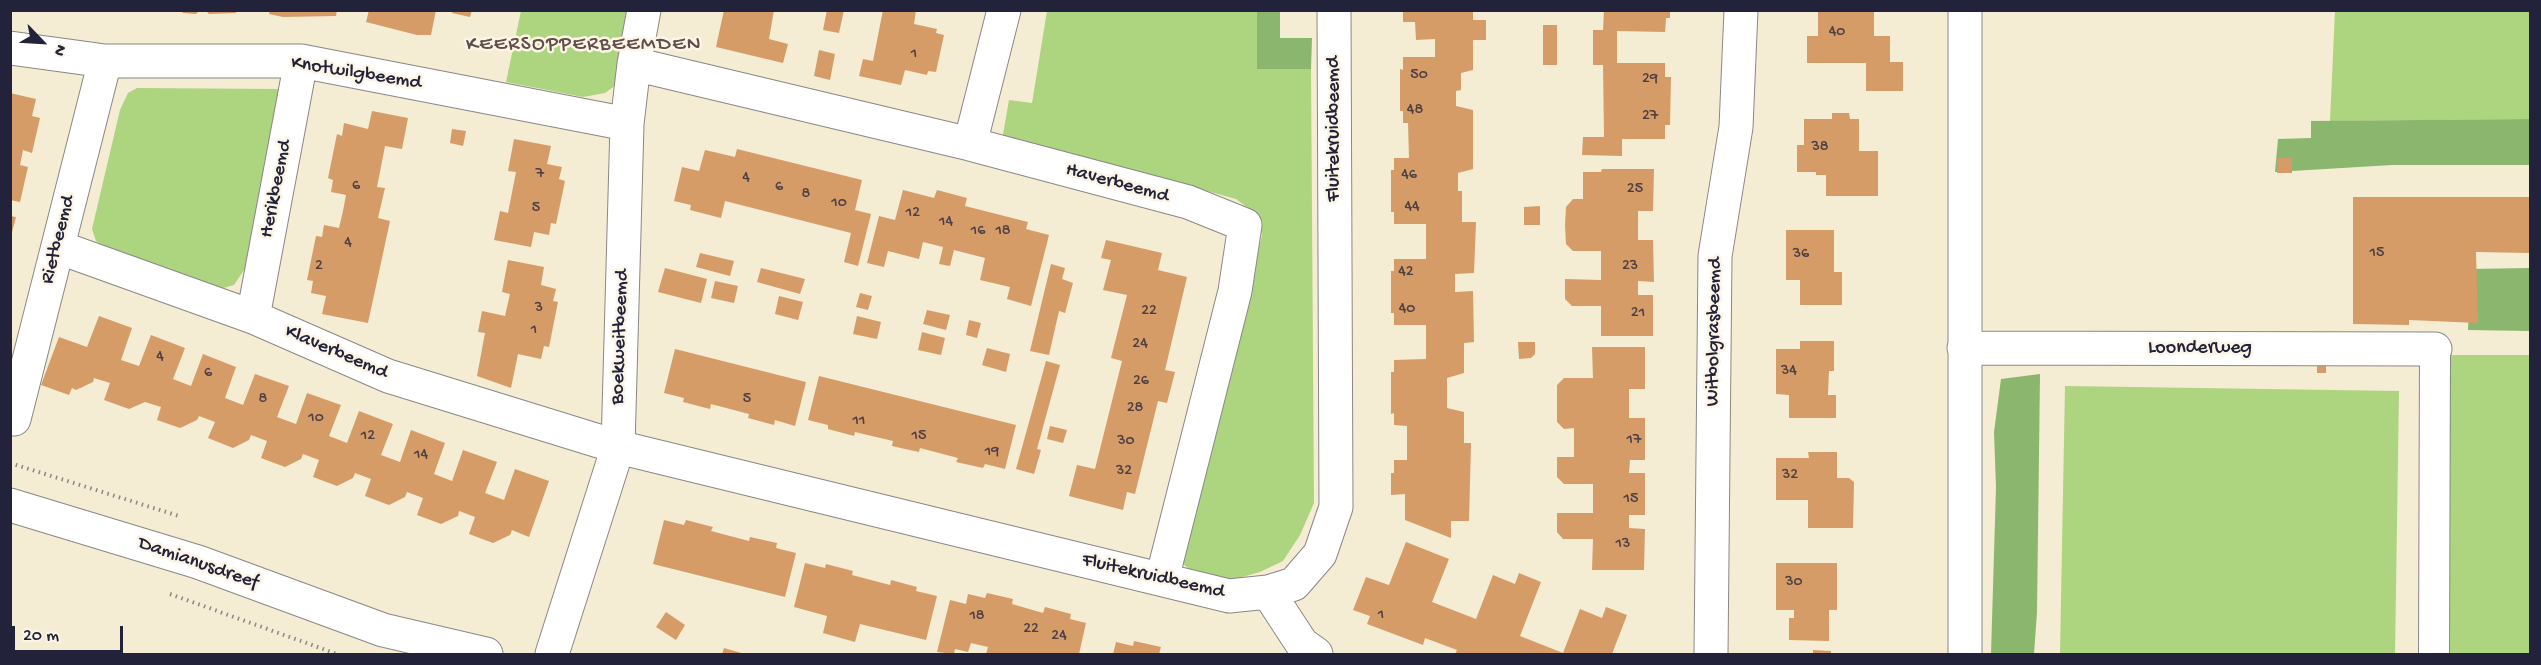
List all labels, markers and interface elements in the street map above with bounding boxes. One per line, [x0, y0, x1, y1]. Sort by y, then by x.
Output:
north arrow [12, 12, 72, 72]
house number: 40 [1829, 23, 1845, 43]
district label: KEERSOPPERBEEMDEN [466, 33, 702, 59]
text: N [48, 41, 70, 59]
house number: 1 [911, 45, 917, 65]
street label: Knotwilgbeemd [289, 52, 423, 96]
street label: Fluitekruidbeemd [1323, 56, 1347, 202]
house number: 50 [1410, 66, 1428, 86]
house number: 29 [1642, 70, 1658, 90]
house number: 48 [1407, 101, 1423, 121]
house number: 27 [1642, 107, 1658, 127]
street label: Herikbeemd [256, 138, 298, 240]
house number: 38 [1811, 138, 1829, 158]
street label: Haverbeemd [1063, 159, 1171, 209]
house number: 7 [536, 165, 544, 185]
house number: 46 [1401, 166, 1417, 186]
house number: 4 [742, 169, 750, 189]
house number: 6 [352, 177, 360, 197]
house number: 6 [775, 178, 783, 198]
house number: 25 [1627, 180, 1643, 200]
house number: 8 [802, 185, 810, 205]
street label: Rietbeemd [36, 193, 82, 287]
house number: 10 [831, 194, 847, 214]
house number: 44 [1404, 198, 1420, 218]
house number: 5 [532, 199, 540, 219]
house number: 12 [906, 204, 920, 224]
house number: 14 [939, 213, 953, 233]
house number: 16 [971, 222, 985, 242]
house number: 18 [995, 222, 1011, 242]
house number: 4 [344, 234, 352, 254]
house number: 15 [2370, 244, 2384, 264]
house number: 36 [1793, 245, 1809, 265]
house number: 2 [315, 257, 323, 277]
house number: 23 [1622, 257, 1638, 277]
street label: Witbolgrasbeemd [1702, 257, 1728, 407]
house number: 42 [1398, 263, 1414, 283]
street label: Boekweitbeemd [607, 269, 635, 405]
house number: 3 [535, 299, 543, 319]
house number: 40 [1399, 300, 1415, 320]
house number: 22 [1141, 302, 1157, 322]
house number: 21 [1631, 304, 1645, 324]
street label: Klaverbeemd [281, 320, 391, 386]
house number: 1 [531, 321, 537, 341]
house number: 24 [1132, 335, 1148, 355]
street label: Loonderweg [2148, 337, 2252, 361]
house number: 4 [156, 348, 164, 368]
house number: 34 [1781, 362, 1797, 382]
house number: 6 [204, 364, 212, 384]
house number: 26 [1133, 372, 1149, 392]
house number: 8 [259, 390, 267, 410]
house number: 5 [743, 390, 751, 410]
house number: 28 [1127, 399, 1143, 419]
house number: 10 [308, 409, 324, 429]
house number: 11 [853, 412, 865, 432]
house number: 12 [361, 427, 375, 447]
house number: 15 [912, 427, 926, 447]
house number: 17 [1627, 431, 1641, 451]
house number: 30 [1117, 432, 1135, 452]
house number: 19 [985, 443, 999, 463]
house number: 14 [414, 446, 428, 466]
house number: 32 [1116, 462, 1132, 482]
house number: 32 [1782, 466, 1798, 486]
house number: 15 [1624, 490, 1638, 510]
street label: Damianusdreef [135, 532, 261, 596]
house number: 13 [1616, 535, 1630, 555]
street label: Fluitekruidbeemd [1079, 549, 1227, 605]
house number: 30 [1785, 573, 1803, 593]
house number: 1 [1378, 606, 1384, 626]
house number: 18 [969, 607, 985, 627]
scale bar [15, 614, 126, 652]
house number: 22 [1023, 620, 1039, 640]
text: 20 m [23, 626, 59, 647]
house number: 24 [1051, 627, 1067, 647]

